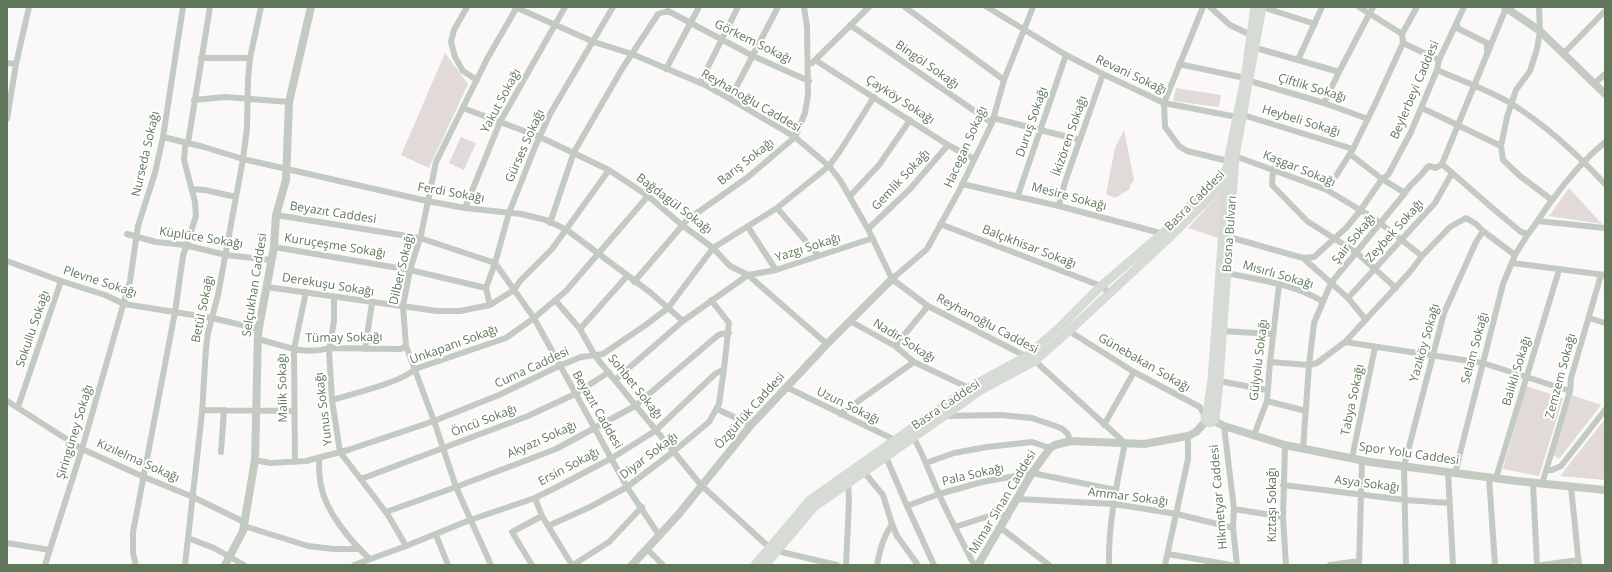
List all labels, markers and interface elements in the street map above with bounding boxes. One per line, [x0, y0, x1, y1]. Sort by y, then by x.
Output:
street label: Görkem Sokağı [712, 17, 794, 67]
street label: Bingöl Sokağı [892, 38, 962, 92]
street label: Beylerbeyi Caddesi [1388, 38, 1442, 142]
street label: Revani Sokağı [1093, 52, 1169, 98]
street label: Yakut Sokağı [478, 66, 524, 136]
street label: Reyhanoğlu Caddesi [698, 66, 804, 136]
street label: Çiftlik Sokağı [1276, 71, 1348, 105]
street label: Çayköy Sokağı [863, 72, 937, 128]
street label: Duruş Sokağı [1013, 85, 1051, 159]
street label: İkizören Sokağı [1050, 94, 1090, 178]
street label: Heybeli Sokağı [1260, 102, 1342, 140]
street label: Hacegan Sokağı [942, 104, 990, 190]
street label: Gürses Sokağı [502, 107, 548, 185]
street label: Nurseda Sokağı [129, 110, 163, 198]
street label: Barış Sokağı [715, 136, 777, 188]
street label: Gemlik Sokağı [869, 146, 933, 214]
street label: Kaşgar Sokağı [1260, 148, 1338, 190]
street label: Basra Caddesi [1162, 168, 1228, 234]
street label: Bağdagül Sokağı [633, 171, 715, 237]
street label: Ferdi Sokağı [416, 180, 486, 206]
street label: Mesire Sokağı [1030, 180, 1108, 214]
street label: Bosna Bulvarı [1220, 195, 1240, 273]
street label: Zeybek Sokağı [1363, 197, 1427, 265]
street label: Beyazıt Caddesi [289, 199, 377, 227]
street label: Şair Sokağı [1329, 211, 1379, 267]
street label: Balçıkhisar Sokağı [980, 222, 1078, 272]
street label: Küplüce Sokağı [158, 224, 244, 252]
street label: Kuruçeşme Sokağı [283, 231, 387, 261]
street label: Yazgı Sokağı [773, 231, 843, 265]
street label: Selçukhan Caddesi [240, 232, 270, 338]
street label: Dilber Sokağı [387, 232, 417, 306]
street label: Mısırlı Sokağı [1241, 258, 1315, 292]
street label: Plevne Sokağı [61, 263, 139, 301]
street label: Derekuşu Sokağı [281, 271, 375, 299]
street label: Betül Sokağı [189, 274, 217, 344]
street label: Sokullu Sokağı [13, 289, 53, 369]
street label: Reyhanoğlu Caddesi [934, 291, 1040, 357]
street label: Yazıköy Sokağı [1407, 302, 1443, 384]
street label: Selam Sokağı [1459, 311, 1491, 385]
street label: Nadir Sokağı [870, 316, 938, 366]
street label: Gülyolu Sokağı [1247, 318, 1271, 402]
street label: Unkapanı Sokağı [408, 322, 500, 368]
street label: Tümay Sokağı [305, 330, 383, 346]
street label: Günebakan Sokağı [1095, 331, 1193, 395]
street label: Zemzem Sokağı [1543, 332, 1579, 420]
street label: Balıklı Sokağı [1500, 334, 1534, 408]
street label: Cuma Caddesi [493, 345, 571, 391]
street label: Sohbet Sokağı [605, 352, 665, 422]
street label: Malik Sokağı [275, 353, 291, 423]
street label: Tabya Sokağı [1338, 363, 1368, 437]
street label: Beyazıt Caddesi [569, 368, 625, 452]
street label: Özgürlük Caddesi [712, 370, 788, 452]
street label: Yunus Sokağı [312, 371, 336, 447]
street label: Basra Caddesi [909, 377, 983, 433]
street label: Şiringüney Sokağı [54, 383, 96, 481]
street label: Uzun Sokağı [814, 385, 882, 427]
street label: Öncü Sokağı [449, 402, 519, 440]
street label: Akyazı Sokağı [505, 418, 579, 462]
street label: Diyar Sokağı [617, 430, 681, 482]
street label: Kızılelma Sokağı [94, 436, 182, 486]
street label: Spor Yolu Caddesi [1358, 440, 1460, 468]
street label: Hikmetyar Caddesi [1207, 444, 1231, 550]
street label: Ersin Sokağı [536, 445, 602, 489]
street label: Mimar Sinan Caddesi [966, 448, 1040, 556]
street label: Pala Sokağı [941, 461, 1005, 489]
street label: Kıztaşı Sokağı [1266, 467, 1280, 543]
street label: Asya Sokağı [1334, 473, 1400, 495]
street label: Ammar Sokağı [1087, 485, 1169, 509]

